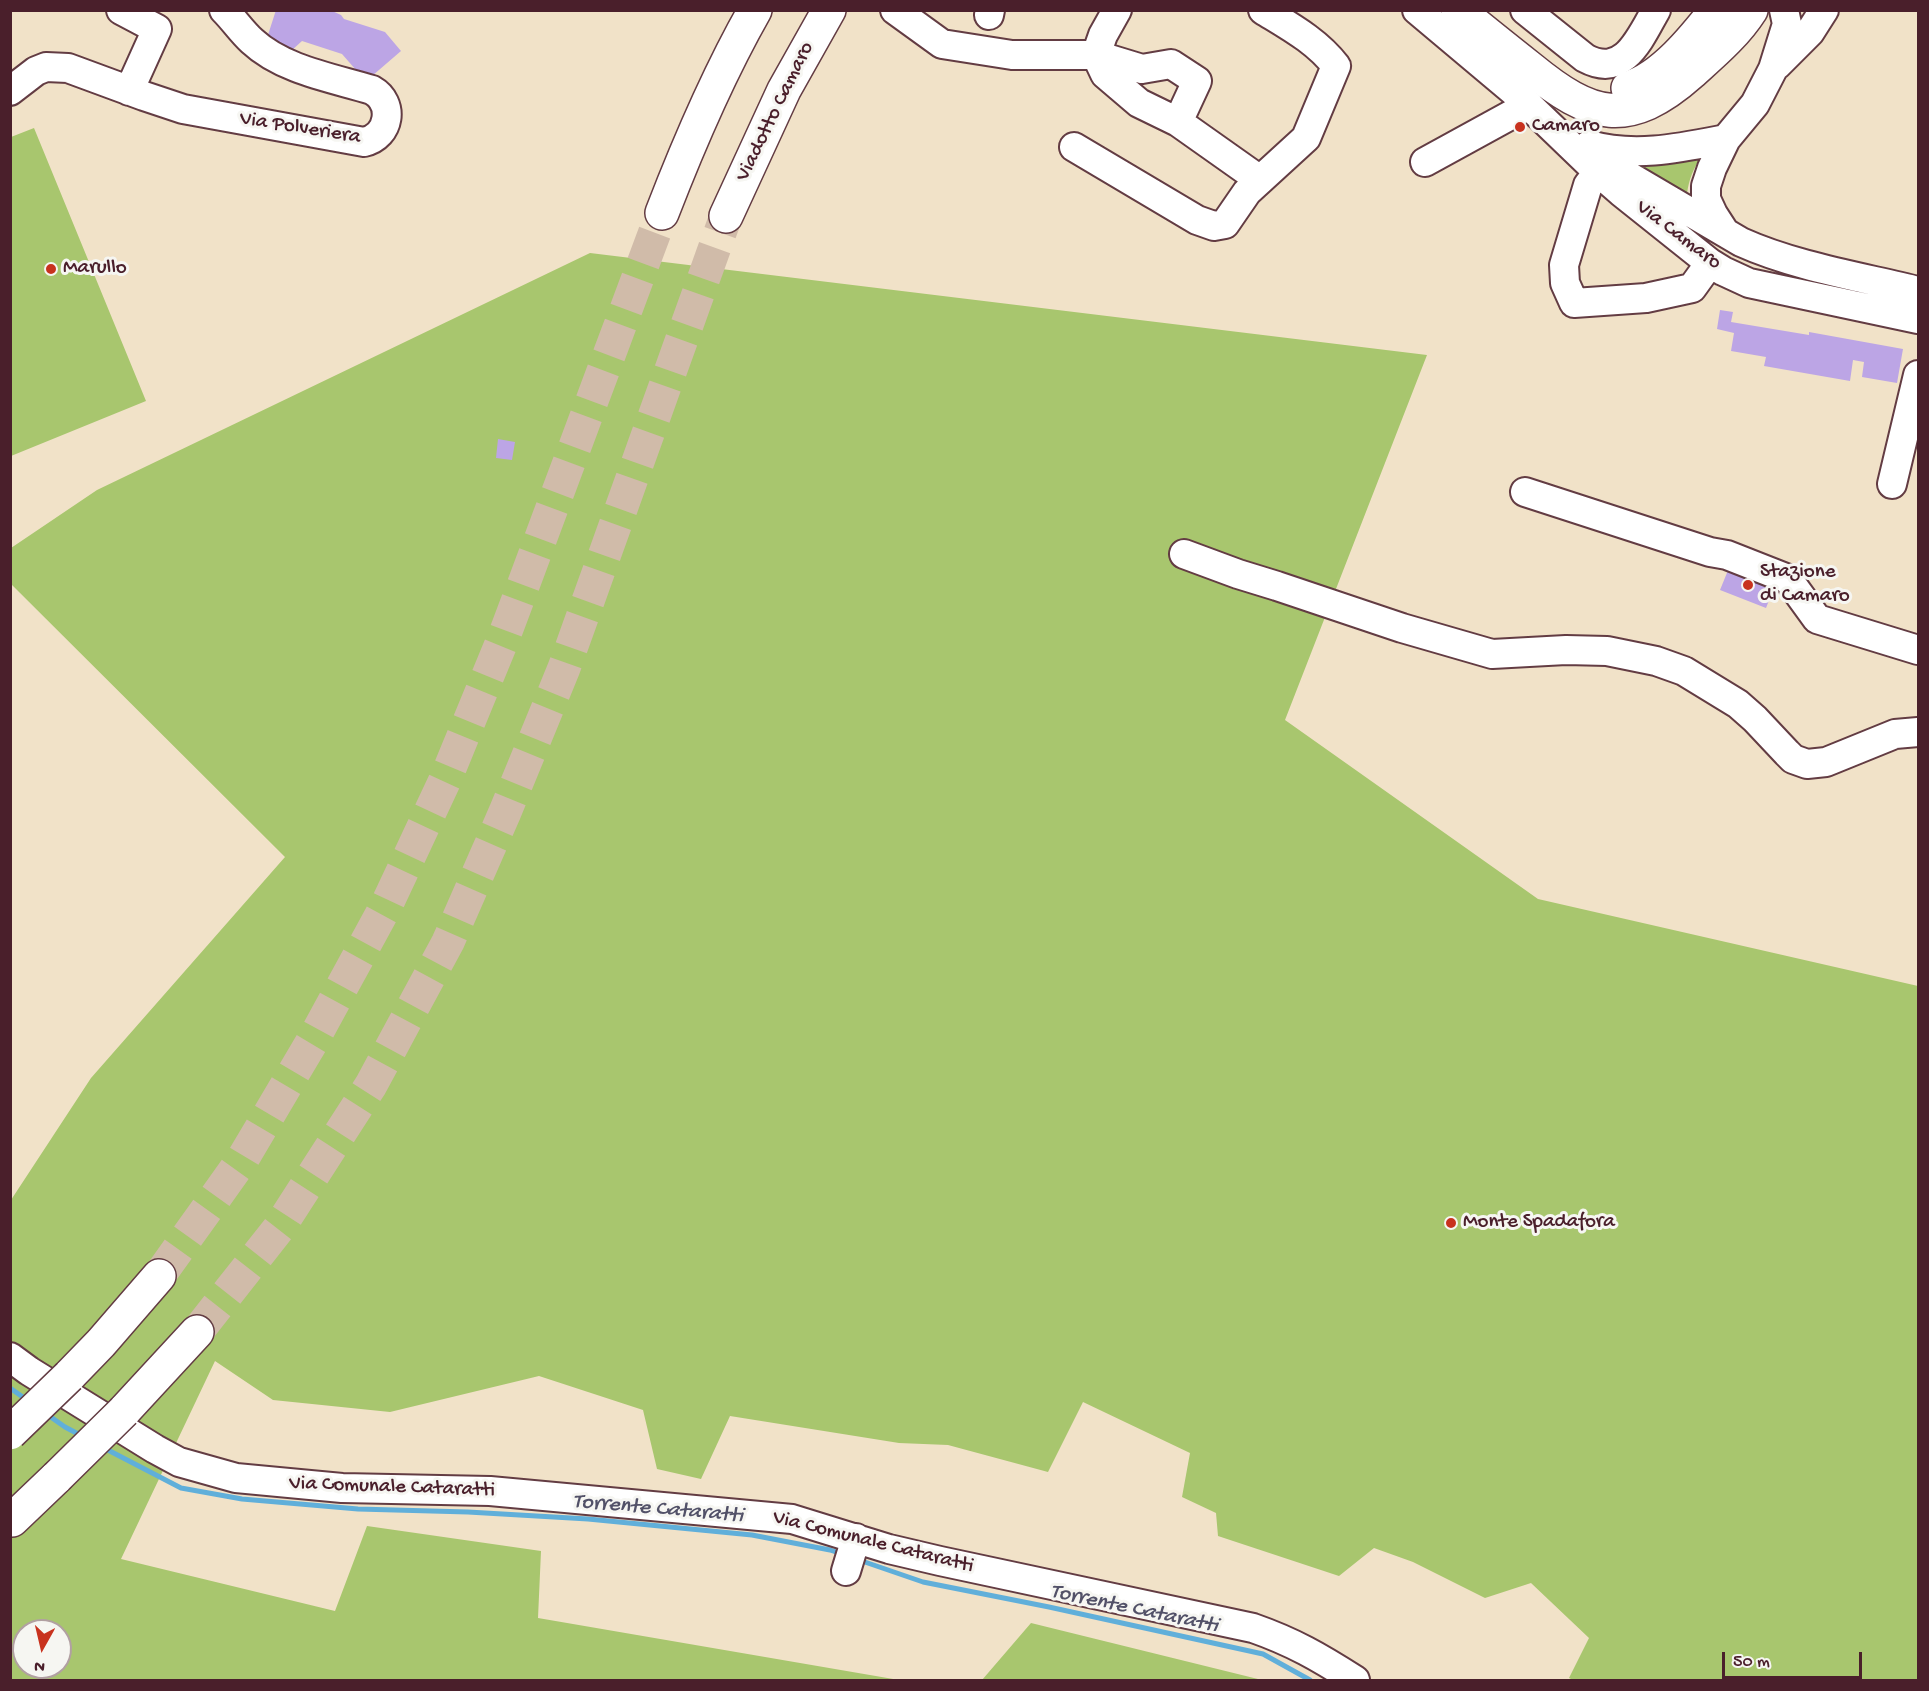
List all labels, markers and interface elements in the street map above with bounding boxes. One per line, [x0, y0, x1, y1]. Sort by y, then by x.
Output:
street label: Viadotto Camaro [731, 38, 821, 186]
street label: Via Polveriera [238, 107, 362, 151]
place label: Camaro [1532, 114, 1600, 140]
marker: Camaro [1513, 120, 1527, 134]
street label: Via Camaro [1630, 196, 1726, 276]
place label: Marullo [63, 256, 127, 282]
marker: Marullo [44, 262, 58, 276]
place label: Stazione di Camaro [1760, 560, 1850, 610]
marker: Stazione di Camaro [1741, 578, 1755, 592]
place label: Monte Spadafora [1463, 1210, 1615, 1236]
marker: Monte Spadafora [1444, 1216, 1458, 1230]
street label: Via Comunale Cataratti [289, 1472, 495, 1504]
water label: Torrente Cataratti [572, 1489, 744, 1531]
street label: Via Comunale Cataratti [770, 1506, 976, 1580]
water label: Torrente Cataratti [1048, 1579, 1220, 1641]
north arrow [12, 1619, 72, 1679]
scale bar [1725, 1640, 1864, 1678]
text: 50 m [1733, 1652, 1770, 1673]
text: N [33, 1655, 46, 1675]

